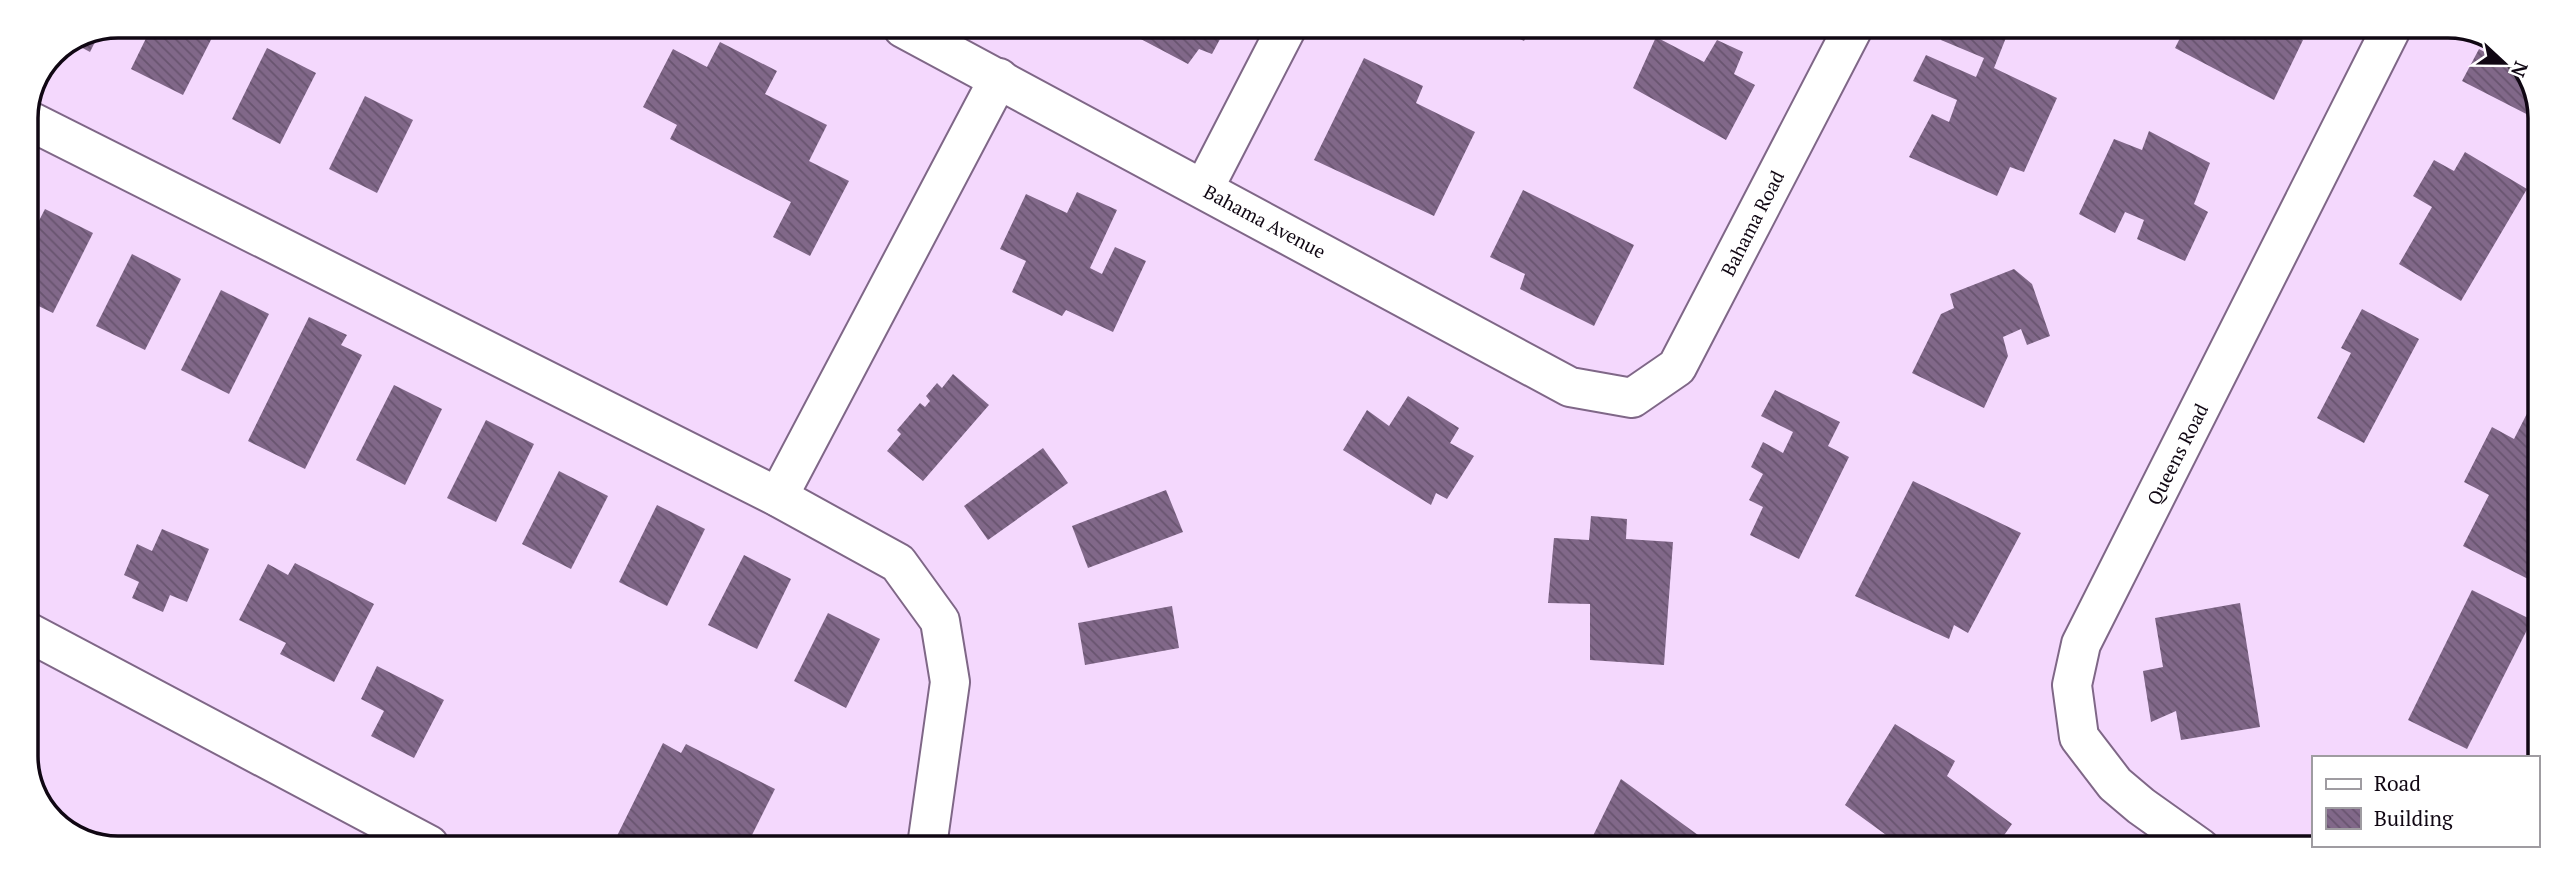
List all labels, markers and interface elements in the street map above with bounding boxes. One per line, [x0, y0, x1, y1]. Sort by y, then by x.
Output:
north arrow [2469, 28, 2539, 98]
text: N [2506, 58, 2535, 81]
street label: Bahama Road [1715, 166, 1789, 280]
street label: Bahama Avenue [1200, 178, 1330, 264]
street label: Queens Road [2141, 399, 2213, 509]
legend [2312, 756, 2539, 847]
text: Road [2374, 769, 2421, 797]
text: Building [2374, 804, 2454, 832]

